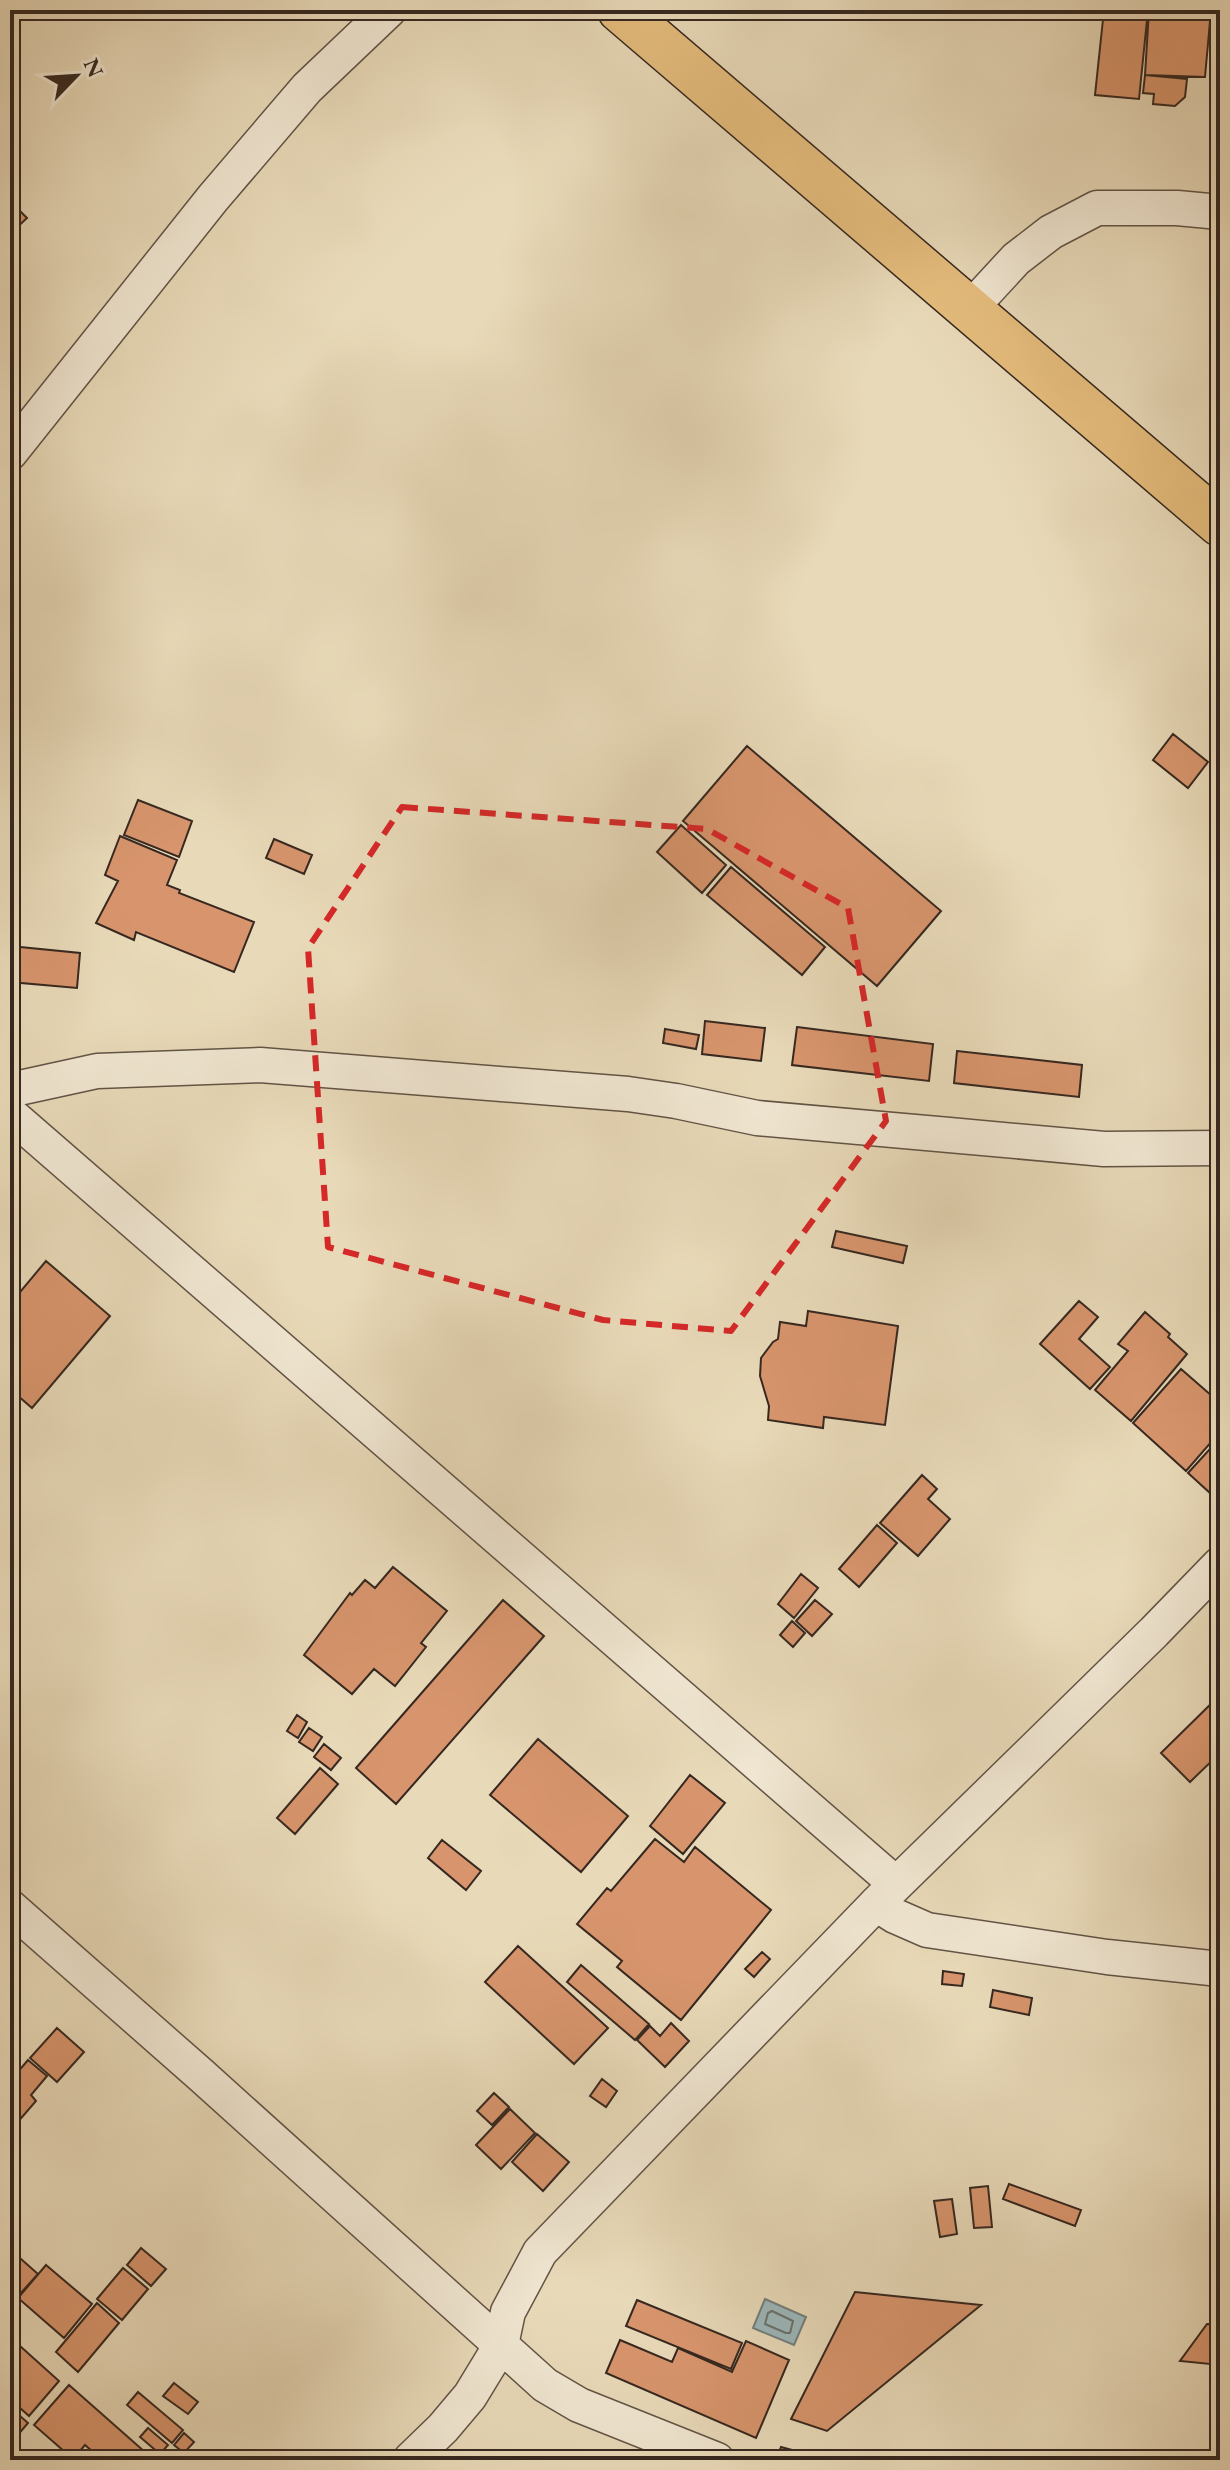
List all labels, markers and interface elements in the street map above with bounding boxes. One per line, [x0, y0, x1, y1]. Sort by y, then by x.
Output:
north arrow [36, 36, 116, 116]
text: N [77, 54, 111, 82]

